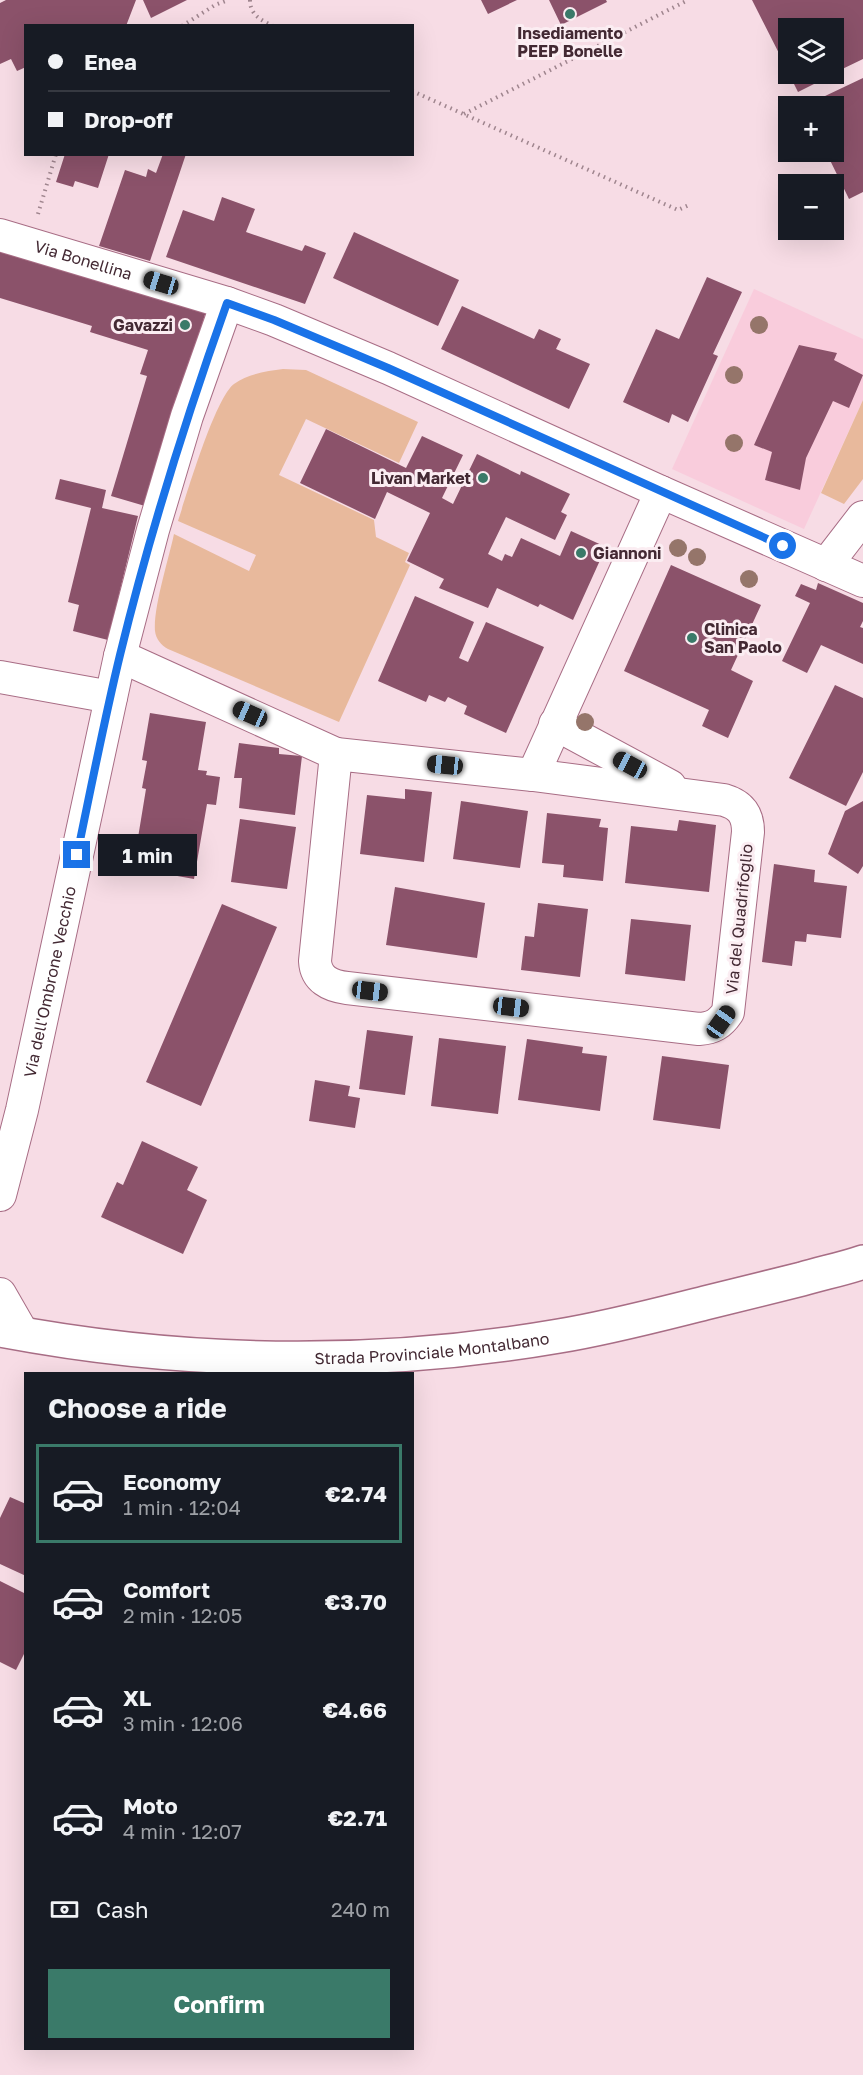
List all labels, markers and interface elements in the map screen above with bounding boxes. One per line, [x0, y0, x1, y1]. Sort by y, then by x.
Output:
marker: Insediamento PEEP Bonelle [563, 7, 577, 21]
map controls [778, 18, 844, 240]
button: layers [778, 18, 844, 84]
place label: Insediamento PEEP Bonelle [517, 23, 623, 61]
text: Enea [84, 48, 137, 75]
button: + [778, 96, 844, 162]
text: Drop-off [84, 106, 173, 133]
button: − [778, 174, 844, 240]
street label: Via Bonellina [32, 236, 135, 284]
car [141, 269, 181, 297]
place label: Gavazzi [113, 315, 173, 335]
marker: Gavazzi [178, 318, 192, 332]
place label: Livan Market [371, 468, 471, 488]
marker: Livan Market [476, 471, 490, 485]
route start [769, 532, 796, 559]
place label: Giannoni [593, 543, 661, 563]
marker: Giannoni [574, 546, 588, 560]
place label: Clinica San Paolo [704, 619, 782, 657]
marker: Clinica San Paolo [685, 631, 699, 645]
car [230, 698, 270, 730]
car [610, 749, 650, 781]
car [426, 754, 464, 776]
callout: 1 min [98, 834, 197, 876]
route end [63, 841, 90, 868]
text: 1 min [122, 843, 173, 867]
street label: Via del Quadrifoglio [721, 843, 757, 995]
street label: Via dell'Ombrone Vecchio [19, 884, 80, 1079]
car [351, 980, 389, 1002]
car [492, 996, 530, 1018]
car [703, 1002, 739, 1042]
street label: Strada Provinciale Montalbano [314, 1328, 551, 1368]
text: Choose a ride [48, 1392, 227, 1424]
icon: car [51, 1467, 105, 1521]
text: Economy [123, 1468, 221, 1495]
text: €2.74 [325, 1480, 387, 1507]
text: 1 min · 12:04 [123, 1495, 241, 1519]
icon: car [51, 1575, 105, 1629]
text: Comfort [123, 1576, 210, 1603]
text: €3.70 [325, 1588, 387, 1615]
text: 2 min · 12:05 [123, 1603, 242, 1627]
icon: car [51, 1683, 105, 1737]
text: XL [123, 1684, 151, 1711]
text: €4.66 [323, 1696, 387, 1723]
text: 3 min · 12:06 [123, 1711, 243, 1735]
icon: car [51, 1791, 105, 1845]
text: Moto [123, 1792, 178, 1819]
text: €2.71 [328, 1804, 387, 1831]
text: 4 min · 12:07 [123, 1819, 242, 1843]
icon: cash [48, 1893, 81, 1926]
text: Cash [96, 1896, 149, 1923]
text: 240 m [331, 1897, 390, 1921]
button: Confirm [48, 1969, 390, 2038]

